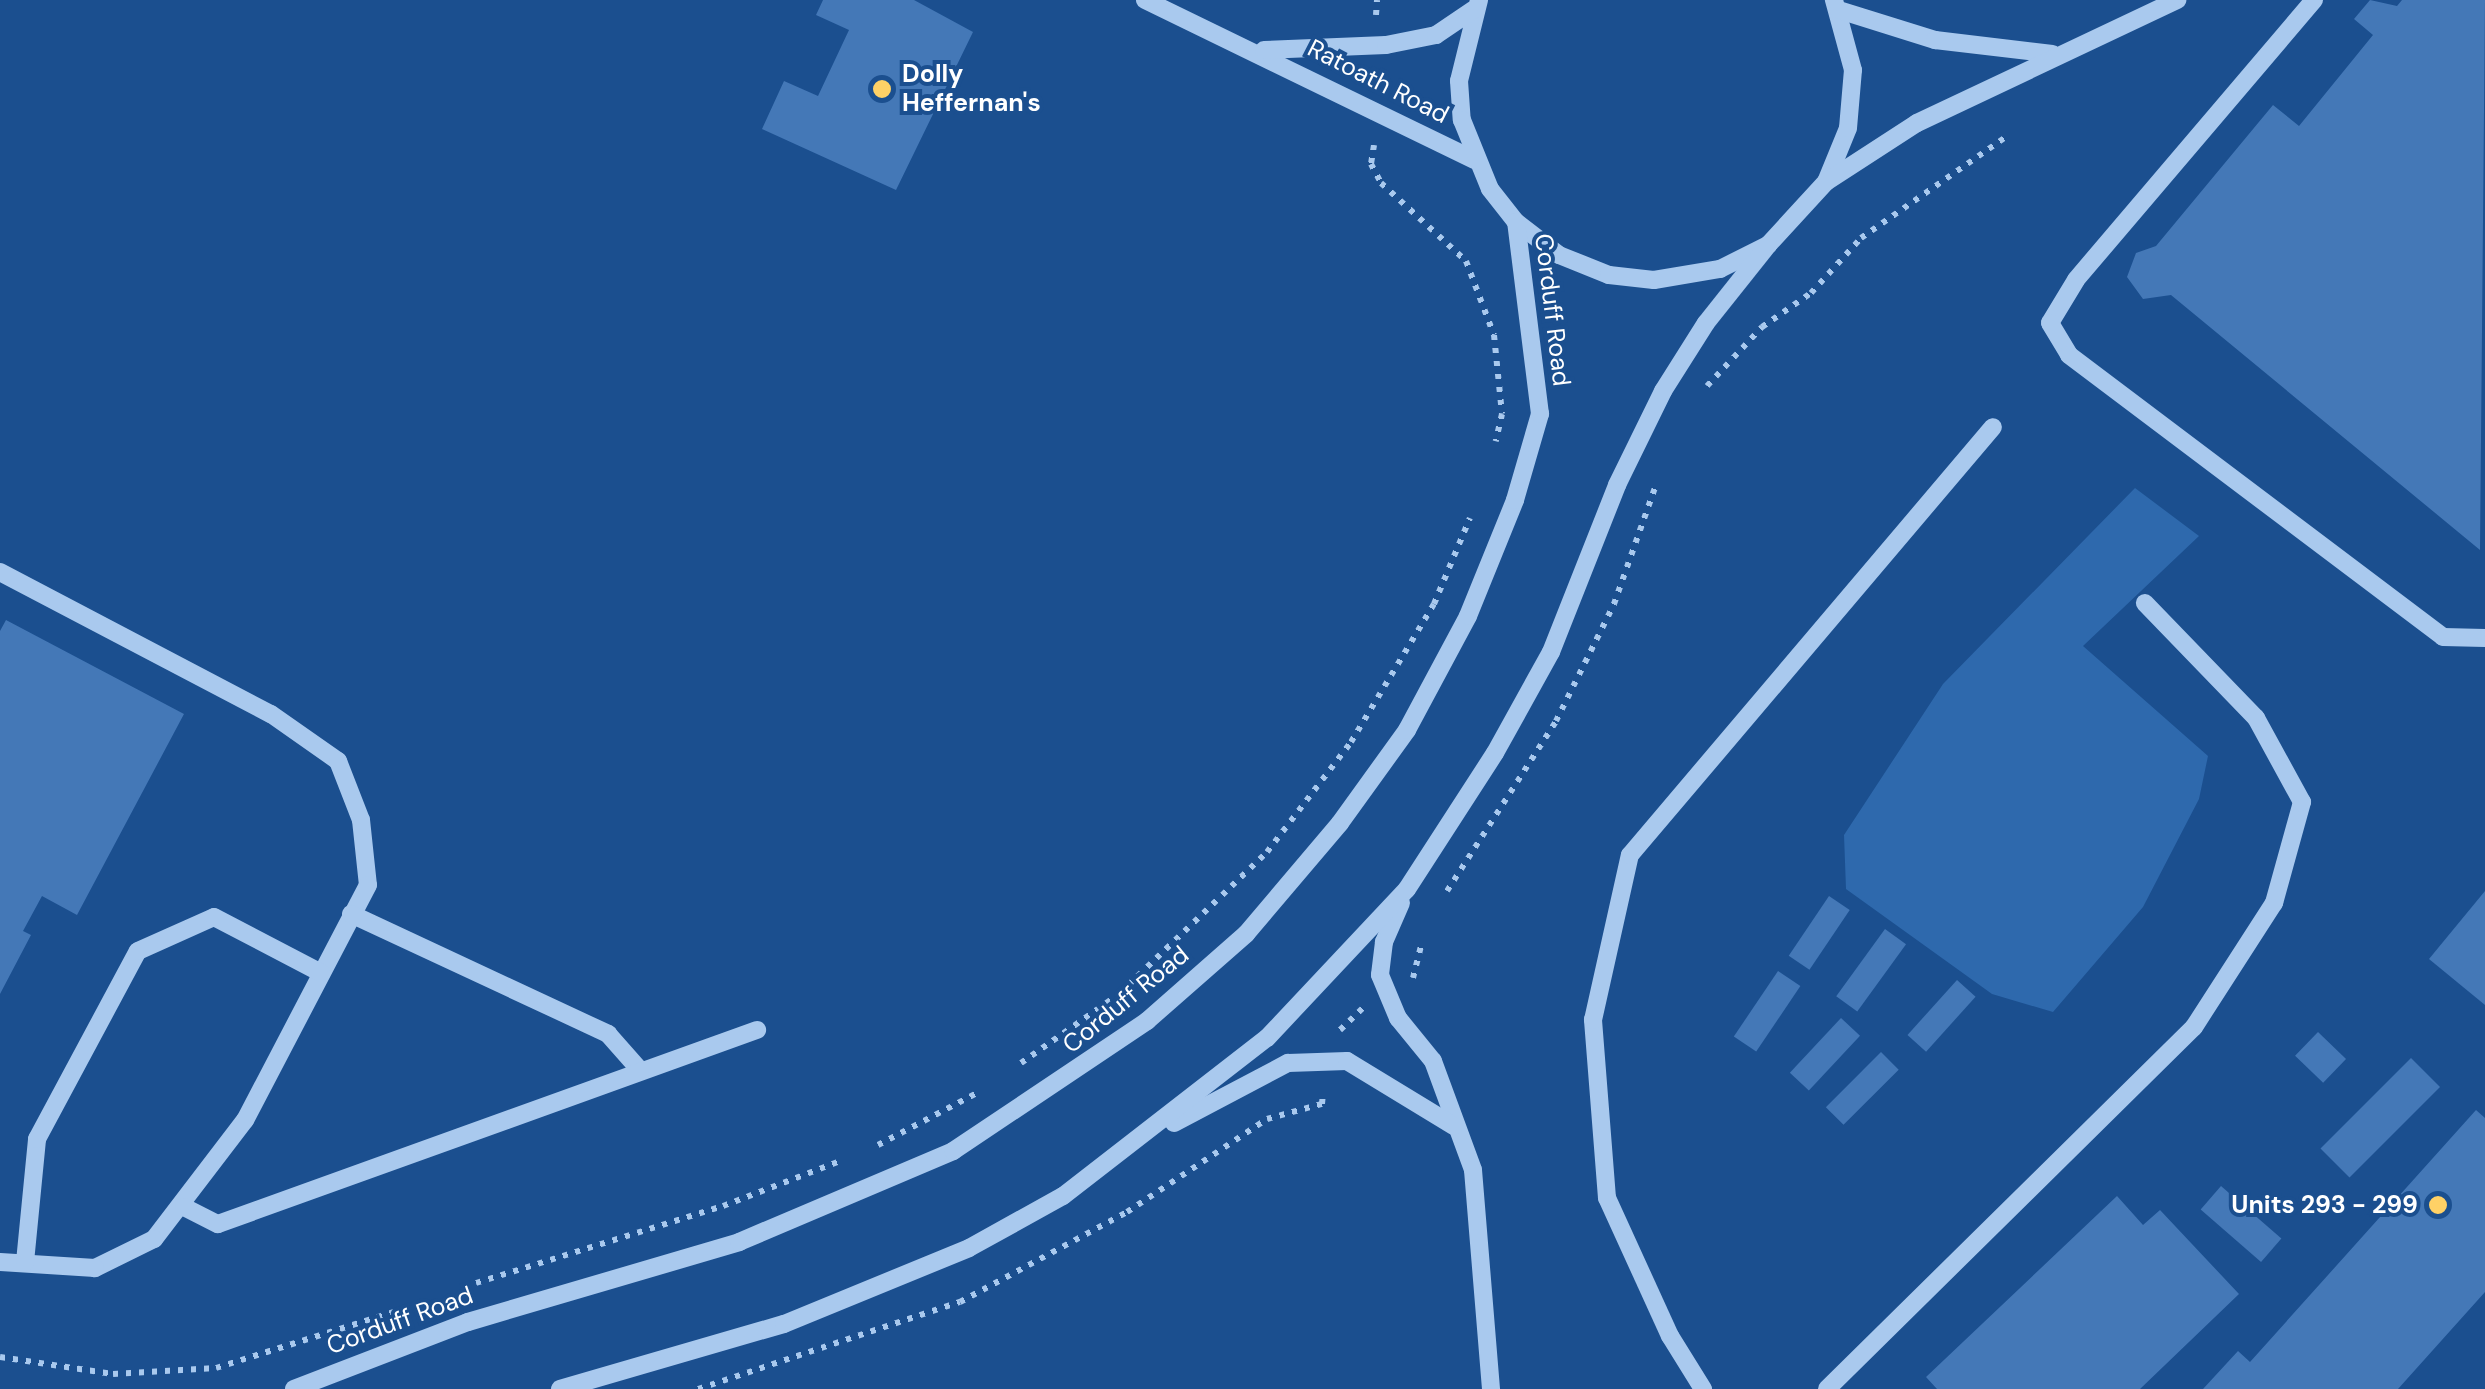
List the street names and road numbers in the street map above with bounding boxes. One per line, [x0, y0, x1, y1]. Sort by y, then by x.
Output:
street label: Ratoath Road [1302, 34, 1454, 130]
street label: Corduff Road [1528, 232, 1576, 388]
street label: Corduff Road [1057, 940, 1195, 1060]
street label: Corduff Road [323, 1281, 477, 1361]

